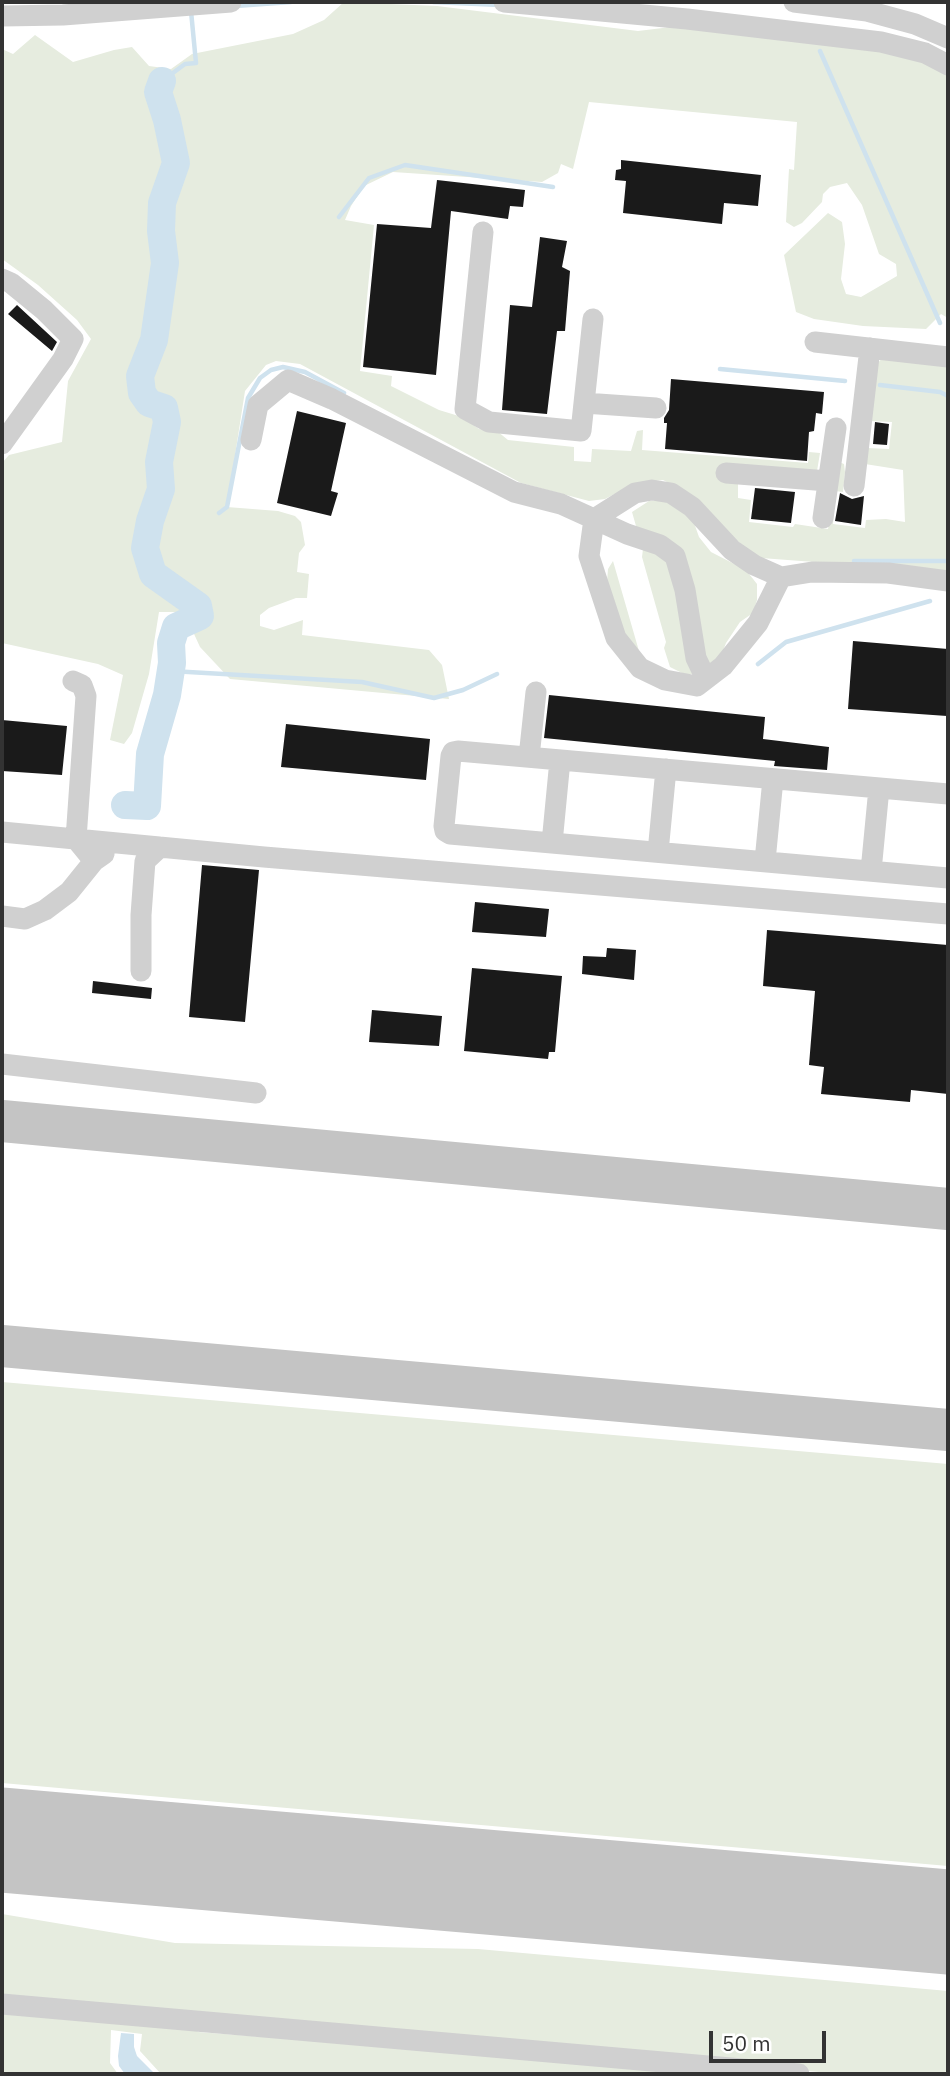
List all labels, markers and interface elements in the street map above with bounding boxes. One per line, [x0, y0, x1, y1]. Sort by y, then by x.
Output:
scale bar [712, 2016, 829, 2060]
text: 50 m [722, 2029, 771, 2057]

